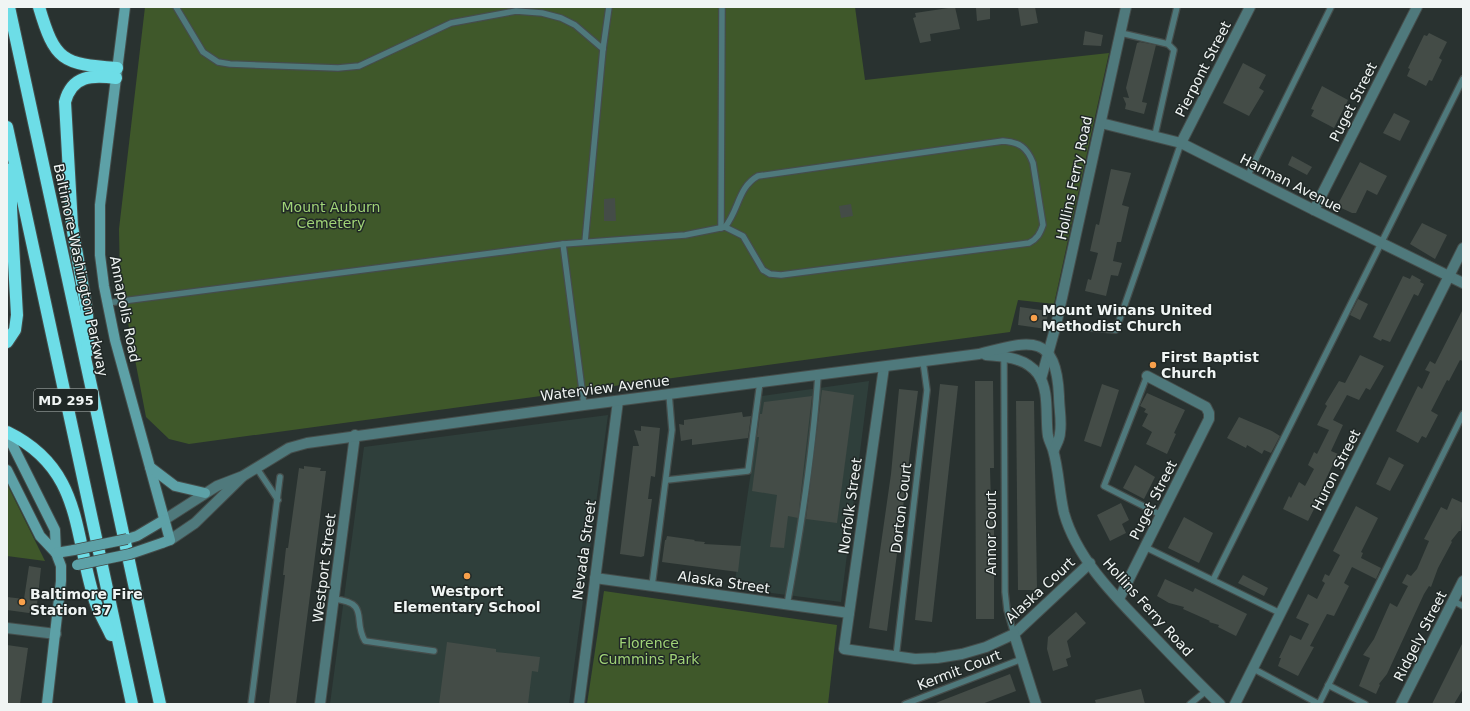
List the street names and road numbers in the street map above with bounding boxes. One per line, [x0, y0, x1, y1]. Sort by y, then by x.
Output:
street label: Pierpont Street [1172, 18, 1234, 120]
street label: Puget Street [1326, 59, 1380, 144]
street label: Hollins Ferry Road [1053, 115, 1095, 241]
street label: Harman Avenue [1237, 150, 1345, 216]
street label: Baltimore-Washington Parkway [51, 162, 111, 378]
street label: Annapolis Road [107, 254, 143, 364]
street label: Waterview Avenue [539, 372, 671, 404]
road number: MD 295 [34, 389, 98, 411]
street label: Huron Street [1309, 426, 1364, 513]
street label: Norfolk Street [835, 456, 865, 555]
street label: Puget Street [1126, 457, 1180, 542]
street label: Dorton Court [888, 461, 915, 554]
street label: Annor Court [983, 490, 999, 575]
street label: Nevada Street [569, 499, 599, 601]
street label: Westport Street [309, 512, 339, 624]
street label: Alaska Court [1002, 554, 1078, 626]
street label: Hollins Ferry Road [1100, 555, 1196, 659]
street label: Alaska Street [677, 568, 772, 596]
street label: Ridgely Street [1390, 588, 1450, 684]
street label: Kermit Court [915, 646, 1004, 693]

